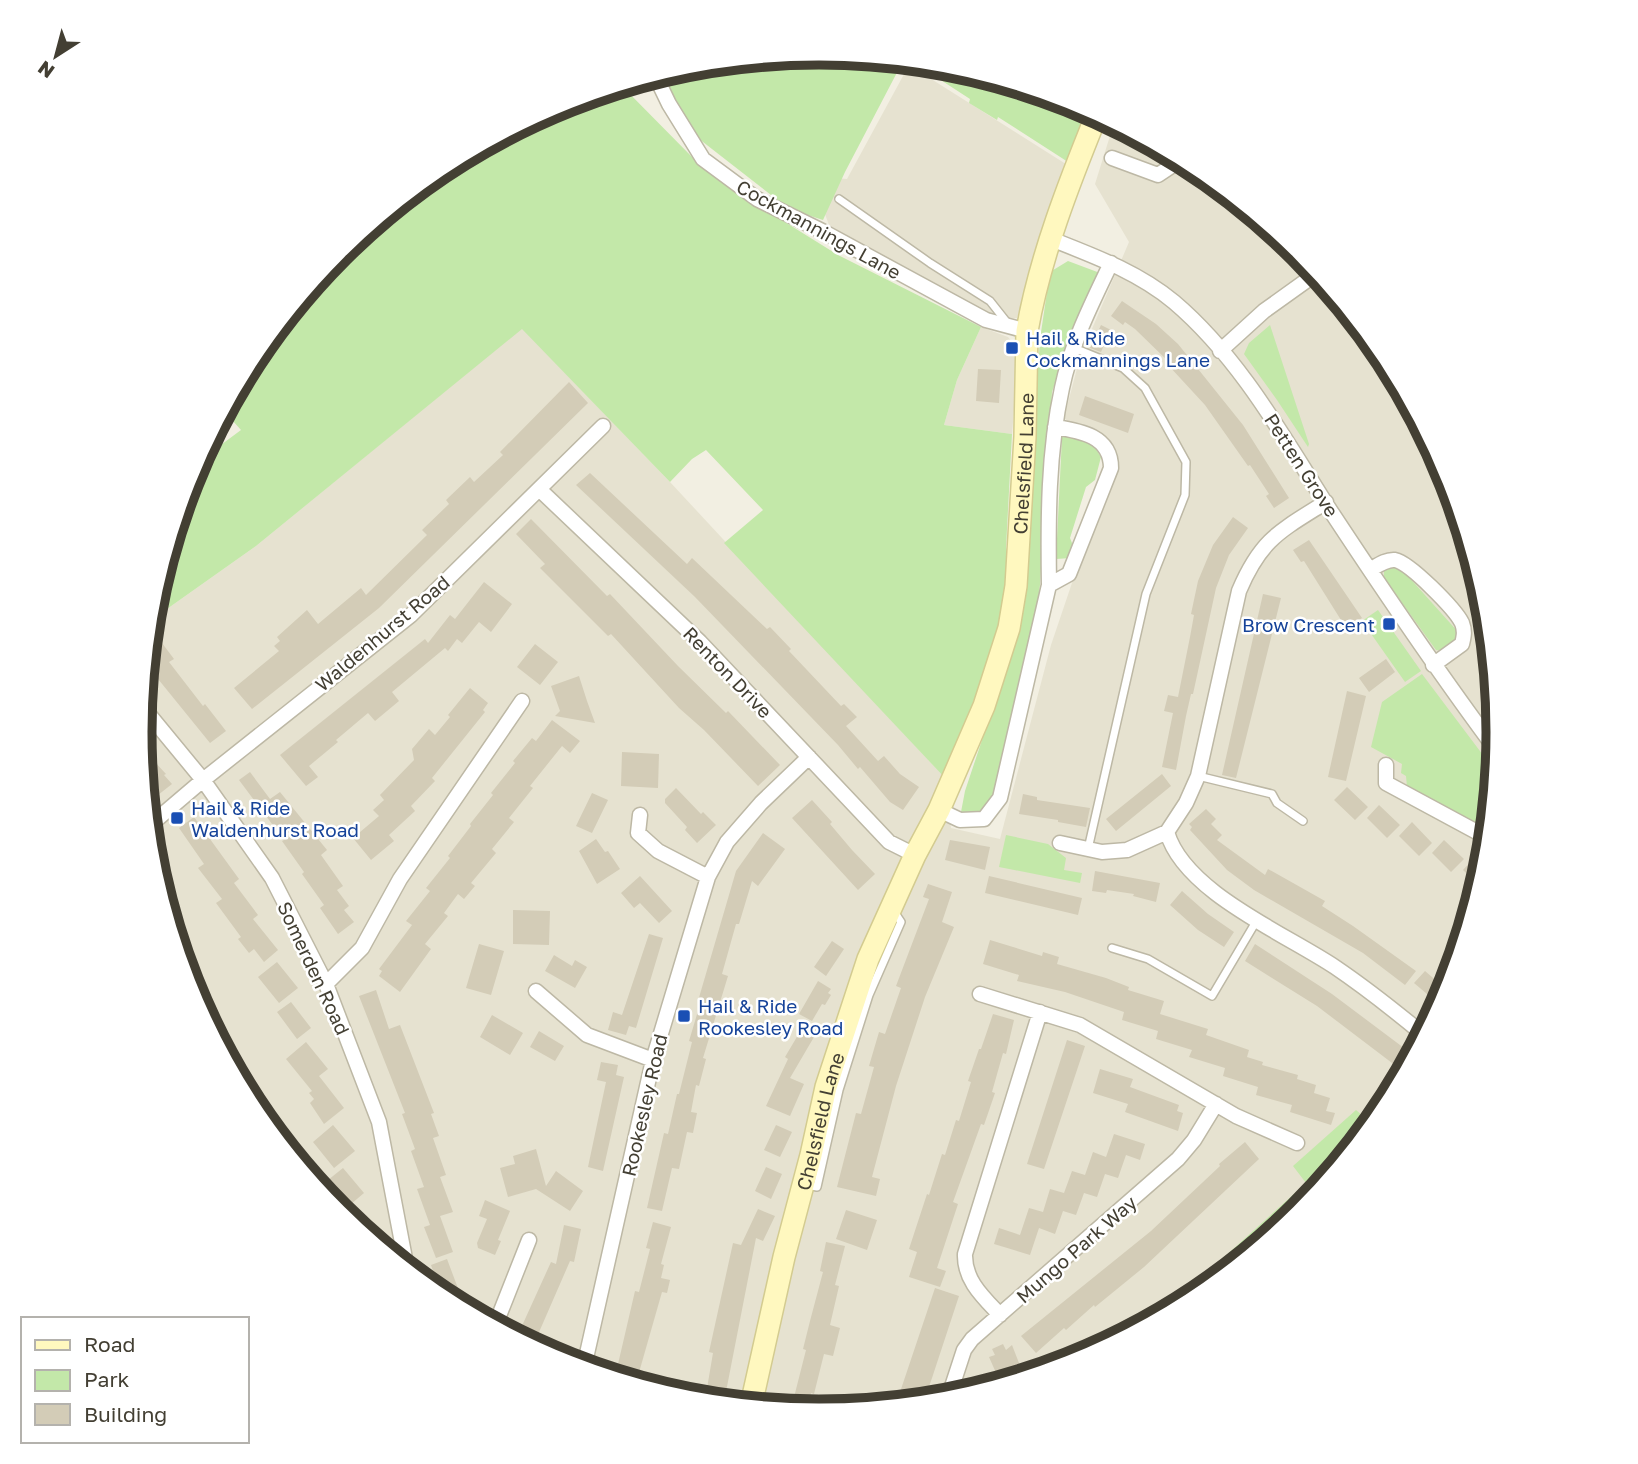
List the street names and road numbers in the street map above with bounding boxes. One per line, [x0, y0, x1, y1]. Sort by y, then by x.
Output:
street label: Cockmannings Lane [733, 174, 905, 284]
street label: Chelsfield Lane [1008, 393, 1037, 535]
street label: Petten Grove [1260, 409, 1344, 521]
street label: Waldenhurst Road [310, 570, 454, 696]
street label: Renton Drive [679, 622, 777, 722]
street label: Somerden Road [273, 898, 355, 1038]
street label: Rookesley Road [616, 1032, 672, 1178]
street label: Chelsfield Lane [791, 1049, 848, 1193]
street label: Mungo Park Way [1011, 1190, 1141, 1307]

